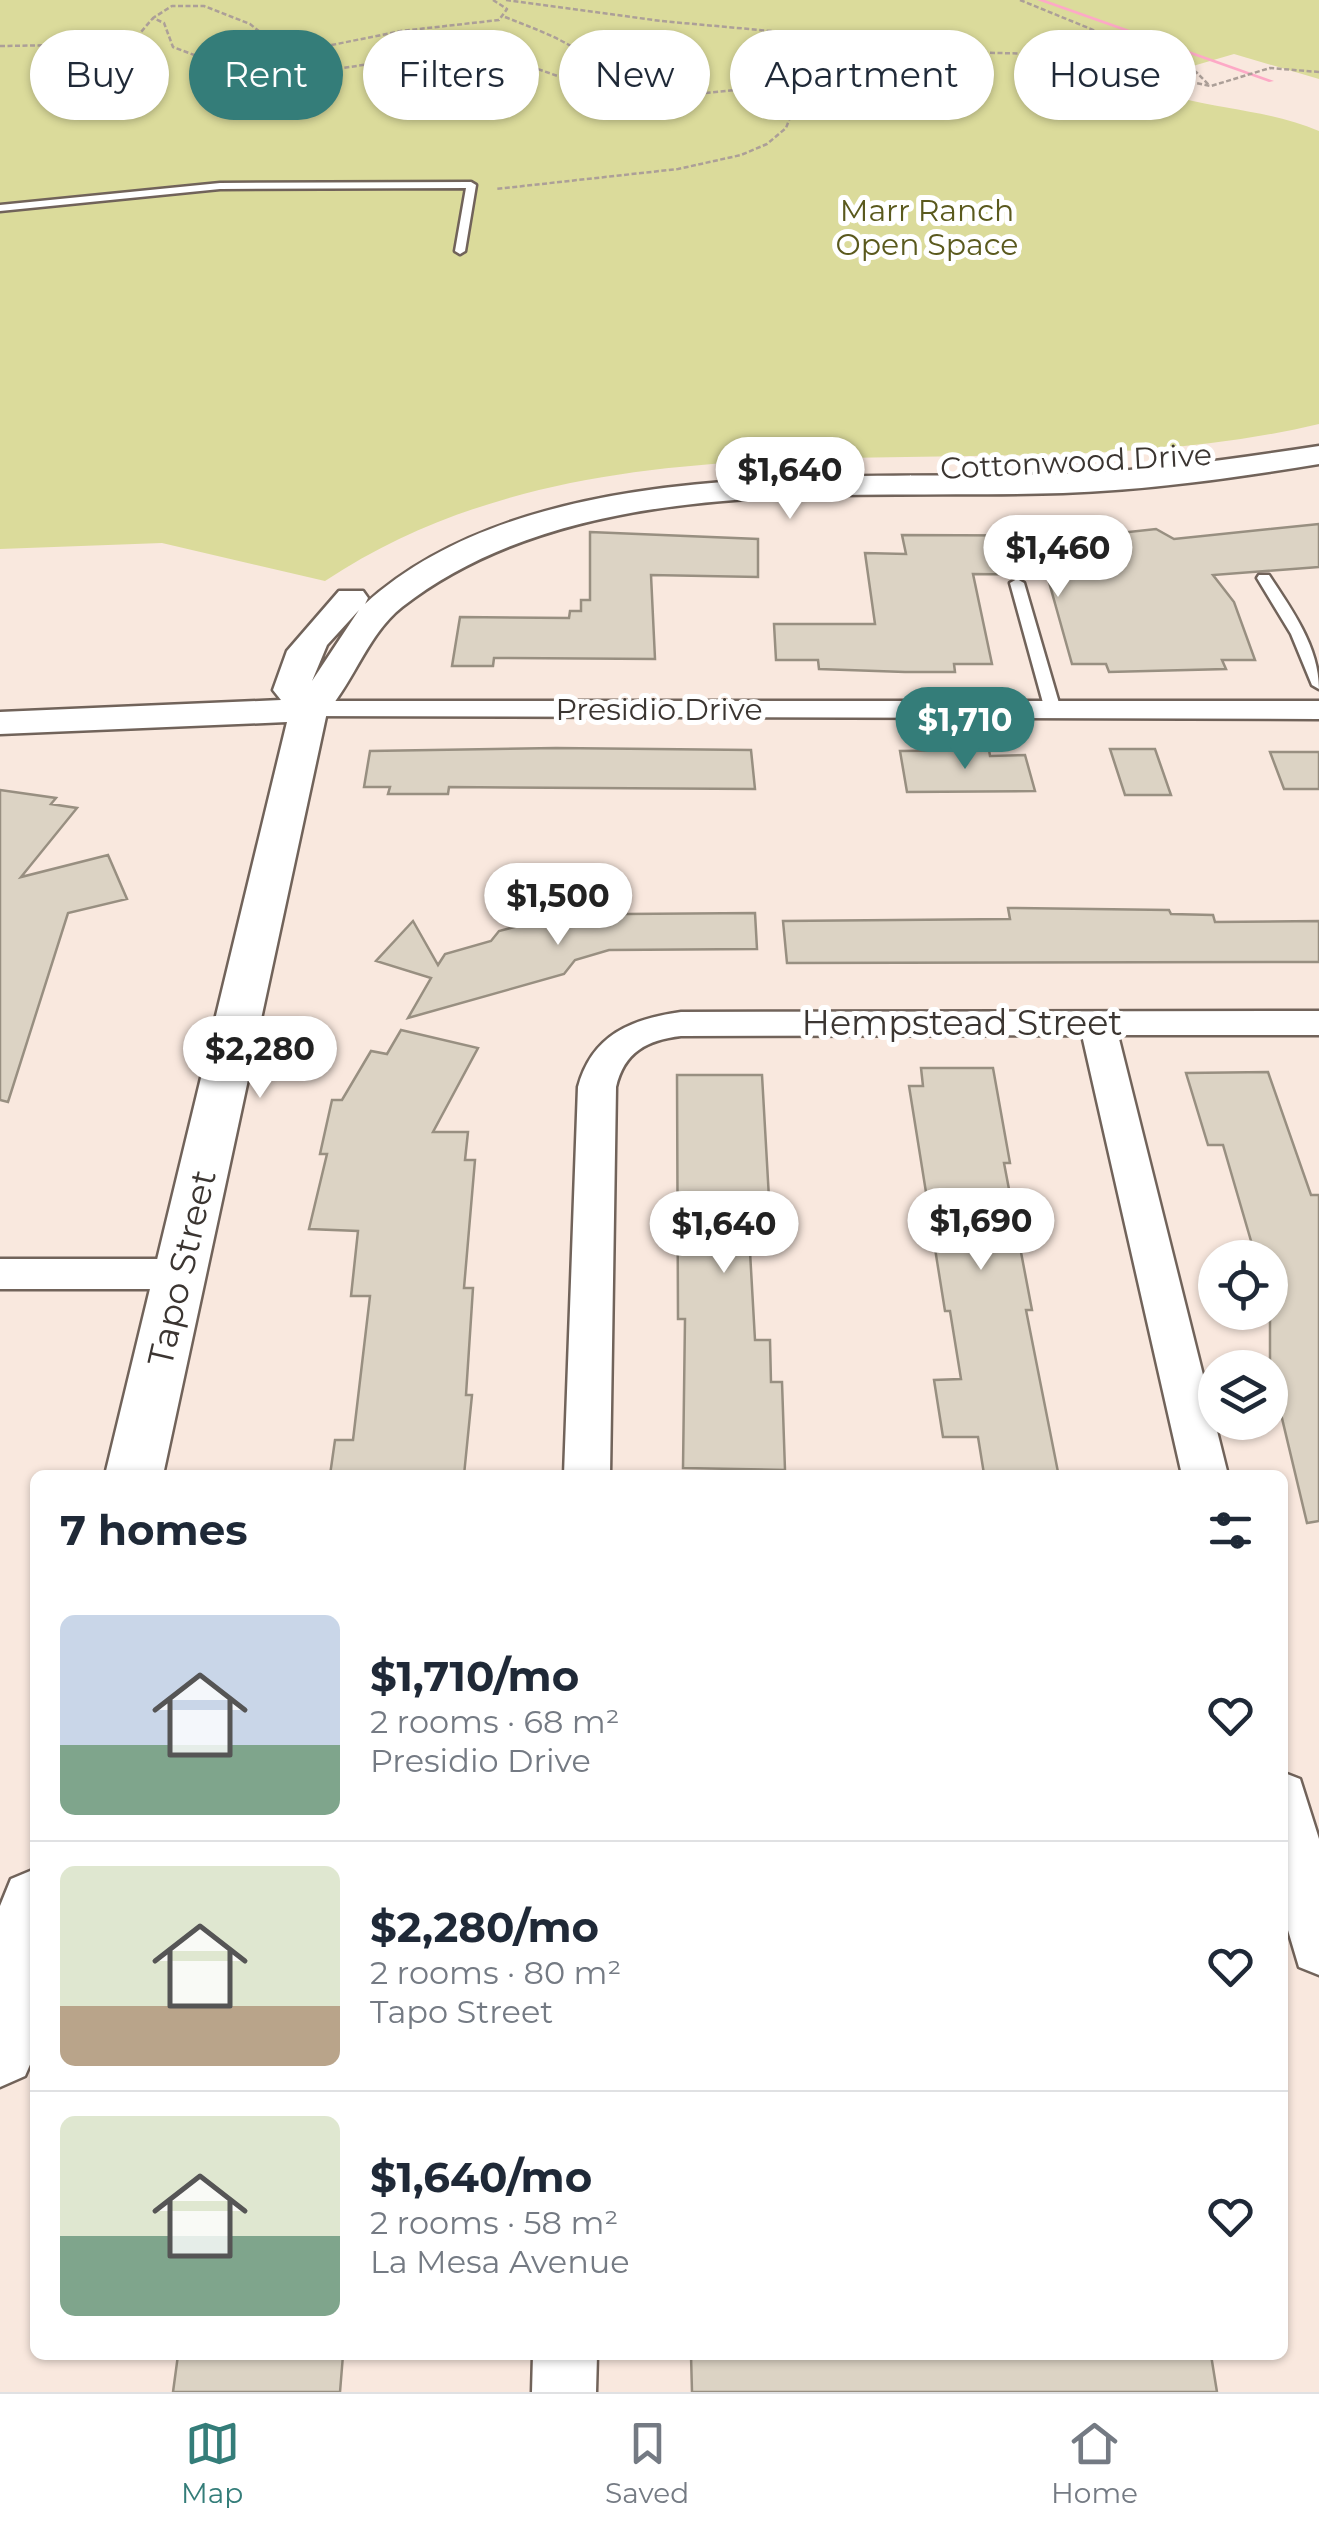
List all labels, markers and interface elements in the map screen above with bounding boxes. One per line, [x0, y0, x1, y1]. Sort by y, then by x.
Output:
chip: Buy [30, 30, 169, 120]
chip: Rent [189, 30, 343, 120]
chip: Filters [363, 30, 539, 120]
chip: New [559, 30, 710, 120]
chip: Apartment [730, 30, 994, 120]
chip: House [1014, 30, 1196, 120]
park label: Marr Ranch Open Space [836, 192, 1018, 263]
street label: Cottonwood Drive [939, 436, 1213, 487]
pin: $1,640 [709, 437, 871, 522]
text: $1,640 [738, 450, 842, 489]
pin: $1,460 [977, 515, 1139, 600]
text: $1,460 [1005, 528, 1111, 567]
pin: $1,710 [884, 687, 1046, 772]
street label: Presidio Drive [556, 691, 763, 728]
text: $1,710 [918, 700, 1012, 739]
pin: $1,500 [477, 863, 639, 948]
text: $1,500 [506, 876, 610, 915]
street label: Hempstead Street [801, 1001, 1123, 1044]
pin: $2,280 [179, 1016, 341, 1101]
text: $2,280 [205, 1029, 315, 1068]
street label: Tapo Street [138, 1165, 225, 1370]
pin: $1,690 [900, 1188, 1062, 1273]
pin: $1,640 [643, 1191, 805, 1276]
text: $1,690 [929, 1201, 1033, 1240]
text: $1,640 [672, 1204, 776, 1243]
map controls [1198, 1240, 1288, 1440]
button: locate [1198, 1240, 1288, 1330]
button: layers [1198, 1350, 1288, 1440]
icon: filters [1203, 1503, 1258, 1558]
text: 7 homes [60, 1504, 248, 1556]
text: $1,710/mo [370, 1650, 579, 1702]
icon: home [140, 1655, 260, 1775]
icon: heart [1203, 1688, 1258, 1743]
text: 2 rooms · 68 m² [370, 1702, 620, 1741]
text: Presidio Drive [370, 1741, 591, 1780]
text: $2,280/mo [370, 1901, 599, 1953]
icon: home [140, 1906, 260, 2026]
icon: heart [1203, 1939, 1258, 1994]
text: 2 rooms · 80 m² [370, 1953, 621, 1992]
text: Tapo Street [370, 1992, 553, 2031]
text: $1,640/mo [370, 2151, 592, 2203]
icon: home [140, 2156, 260, 2276]
icon: heart [1203, 2189, 1258, 2244]
text: 2 rooms · 58 m² [370, 2203, 618, 2242]
text: La Mesa Avenue [370, 2242, 630, 2281]
tab: Map [181, 2416, 243, 2510]
tab: Saved [605, 2416, 689, 2510]
tab: Home [1051, 2416, 1138, 2510]

